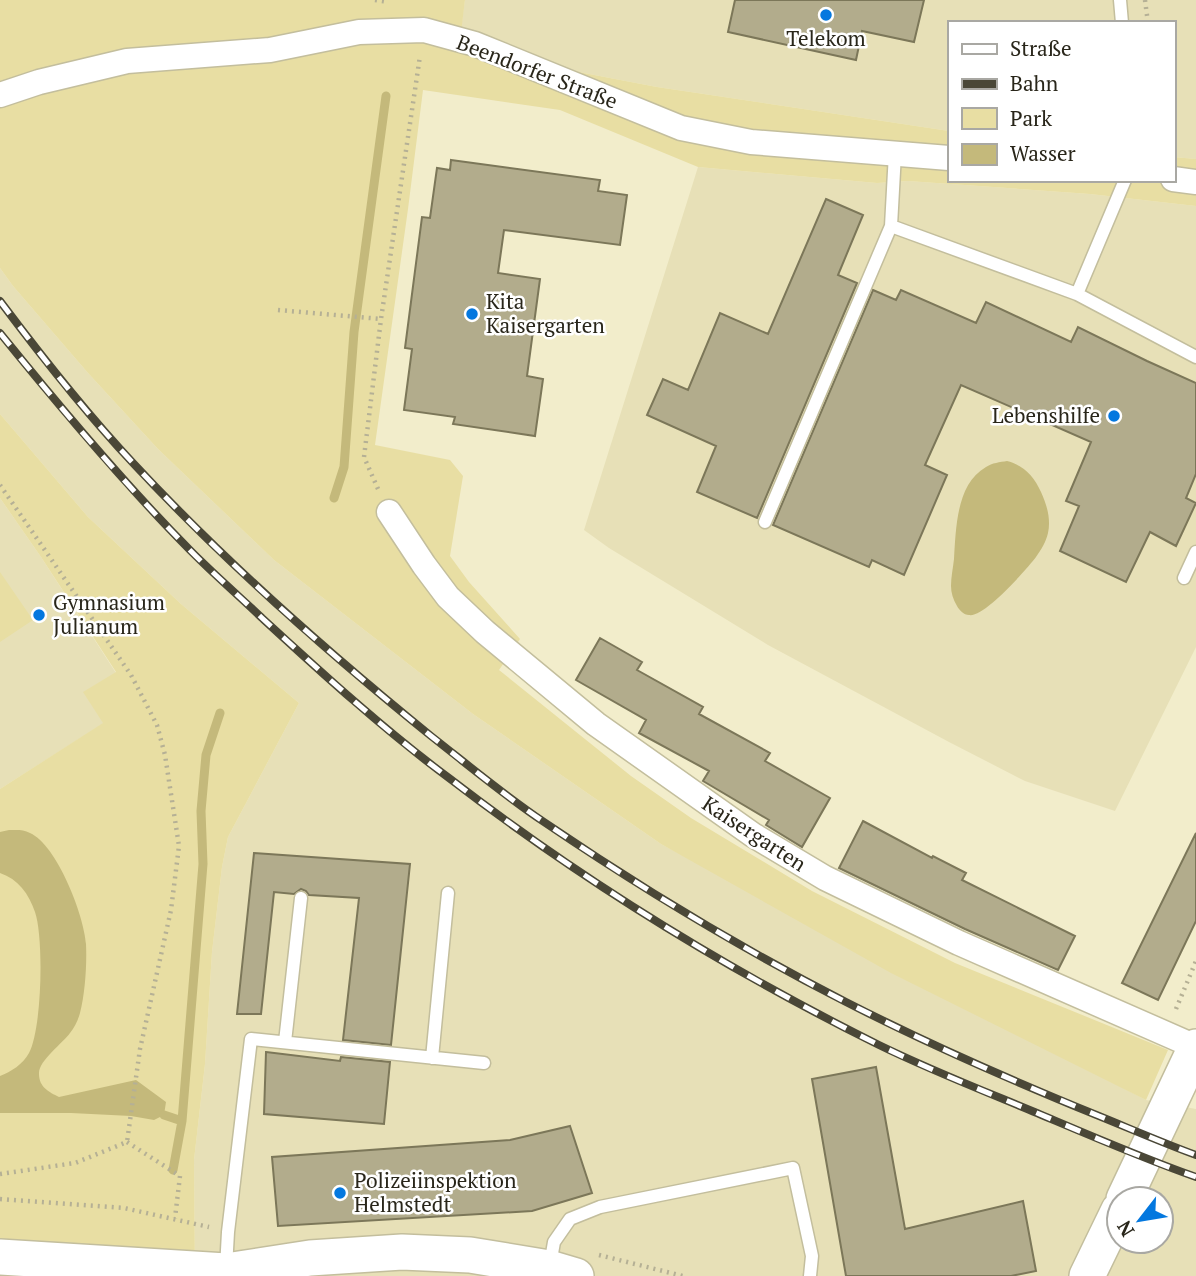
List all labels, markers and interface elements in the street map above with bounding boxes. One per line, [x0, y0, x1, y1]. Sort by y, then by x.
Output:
marker: Telekom [818, 7, 834, 23]
legend [948, 21, 1175, 182]
place label: Telekom [786, 24, 866, 52]
street label: Beendorfer Straße [453, 28, 622, 115]
text: Straße [1010, 34, 1072, 62]
text: Bahn [1010, 69, 1059, 97]
text: Park [1010, 104, 1052, 132]
text: Wasser [1010, 139, 1076, 167]
place label: Kita Kaisergarten [486, 287, 605, 339]
marker: Kita Kaisergarten [464, 306, 480, 322]
place label: Lebenshilfe [992, 401, 1100, 429]
marker: Lebenshilfe [1106, 408, 1122, 424]
place label: Gymnasium Julianum [53, 588, 165, 640]
marker: Gymnasium Julianum [31, 607, 47, 623]
street label: Kaisergarten [697, 789, 812, 878]
place label: Polizeiinspektion Helmstedt [354, 1166, 517, 1218]
marker: Polizeiinspektion Helmstedt [332, 1185, 348, 1201]
north arrow [1105, 1185, 1175, 1255]
text: N [1110, 1216, 1139, 1242]

